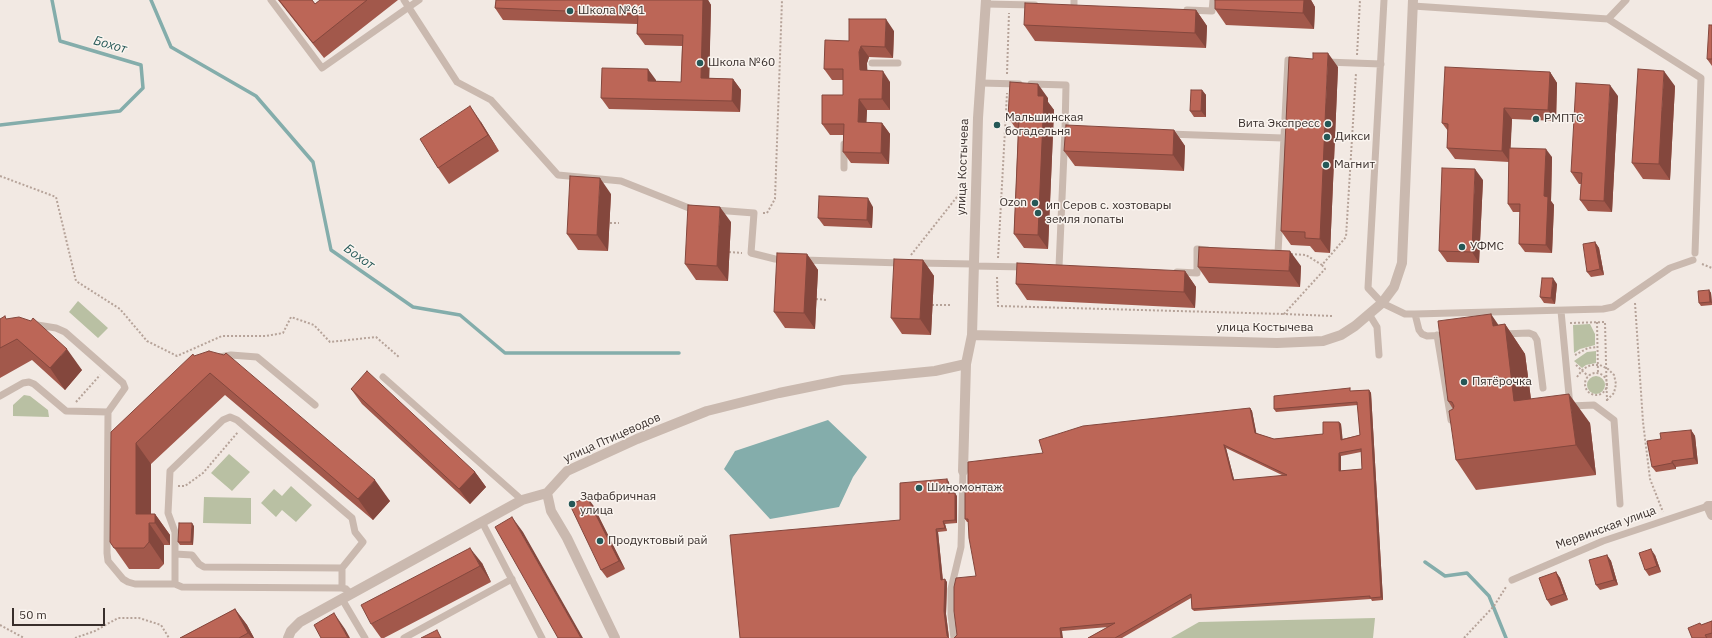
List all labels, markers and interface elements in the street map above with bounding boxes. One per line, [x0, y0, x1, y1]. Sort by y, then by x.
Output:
place label: Школа №61 [578, 4, 645, 18]
marker: Школа №61 [565, 6, 575, 16]
water label: Бохот [92, 33, 128, 57]
place label: Школа №60 [708, 56, 775, 70]
marker: Школа №60 [695, 58, 705, 68]
place label: Мальшинская богадельня [1005, 111, 1083, 139]
place label: РМПТС [1544, 112, 1583, 126]
marker: РМПТС [1531, 114, 1541, 124]
place label: Вита Экспресс [1238, 117, 1320, 131]
street label: улица Костычева [954, 118, 972, 216]
marker: Вита Экспресс [1323, 119, 1333, 129]
marker: Мальшинская богадельня [992, 120, 1002, 130]
place label: Дикси [1335, 130, 1370, 144]
marker: Дикси [1322, 132, 1332, 142]
place label: Магнит [1334, 158, 1375, 172]
marker: Магнит [1321, 160, 1331, 170]
place label: Ozon [1000, 196, 1027, 210]
marker: Ozon [1030, 198, 1040, 208]
place label: ип Серов с. хозтовары земля лопаты [1046, 199, 1172, 227]
marker: ип Серов с. хозтовары земля лопаты [1033, 208, 1043, 218]
place label: УФМС [1470, 240, 1504, 254]
water label: Бохот [341, 241, 377, 273]
marker: УФМС [1457, 242, 1467, 252]
street label: улица Костычева [1217, 321, 1313, 335]
place label: Пятёрочка [1472, 375, 1532, 389]
marker: Пятёрочка [1459, 377, 1469, 387]
street label: улица Птицеводов [561, 410, 663, 466]
place label: Шиномонтаж [927, 481, 1003, 495]
marker: Шиномонтаж [914, 483, 924, 493]
place label: Зафабричная улица [580, 490, 656, 518]
marker: Зафабричная улица [567, 499, 577, 509]
street label: Мервинская улица [1554, 503, 1658, 553]
place label: Продуктовый рай [608, 534, 708, 548]
marker: Продуктовый рай [595, 536, 605, 546]
scale bar [14, 600, 107, 626]
text: 50 m [19, 607, 47, 622]

